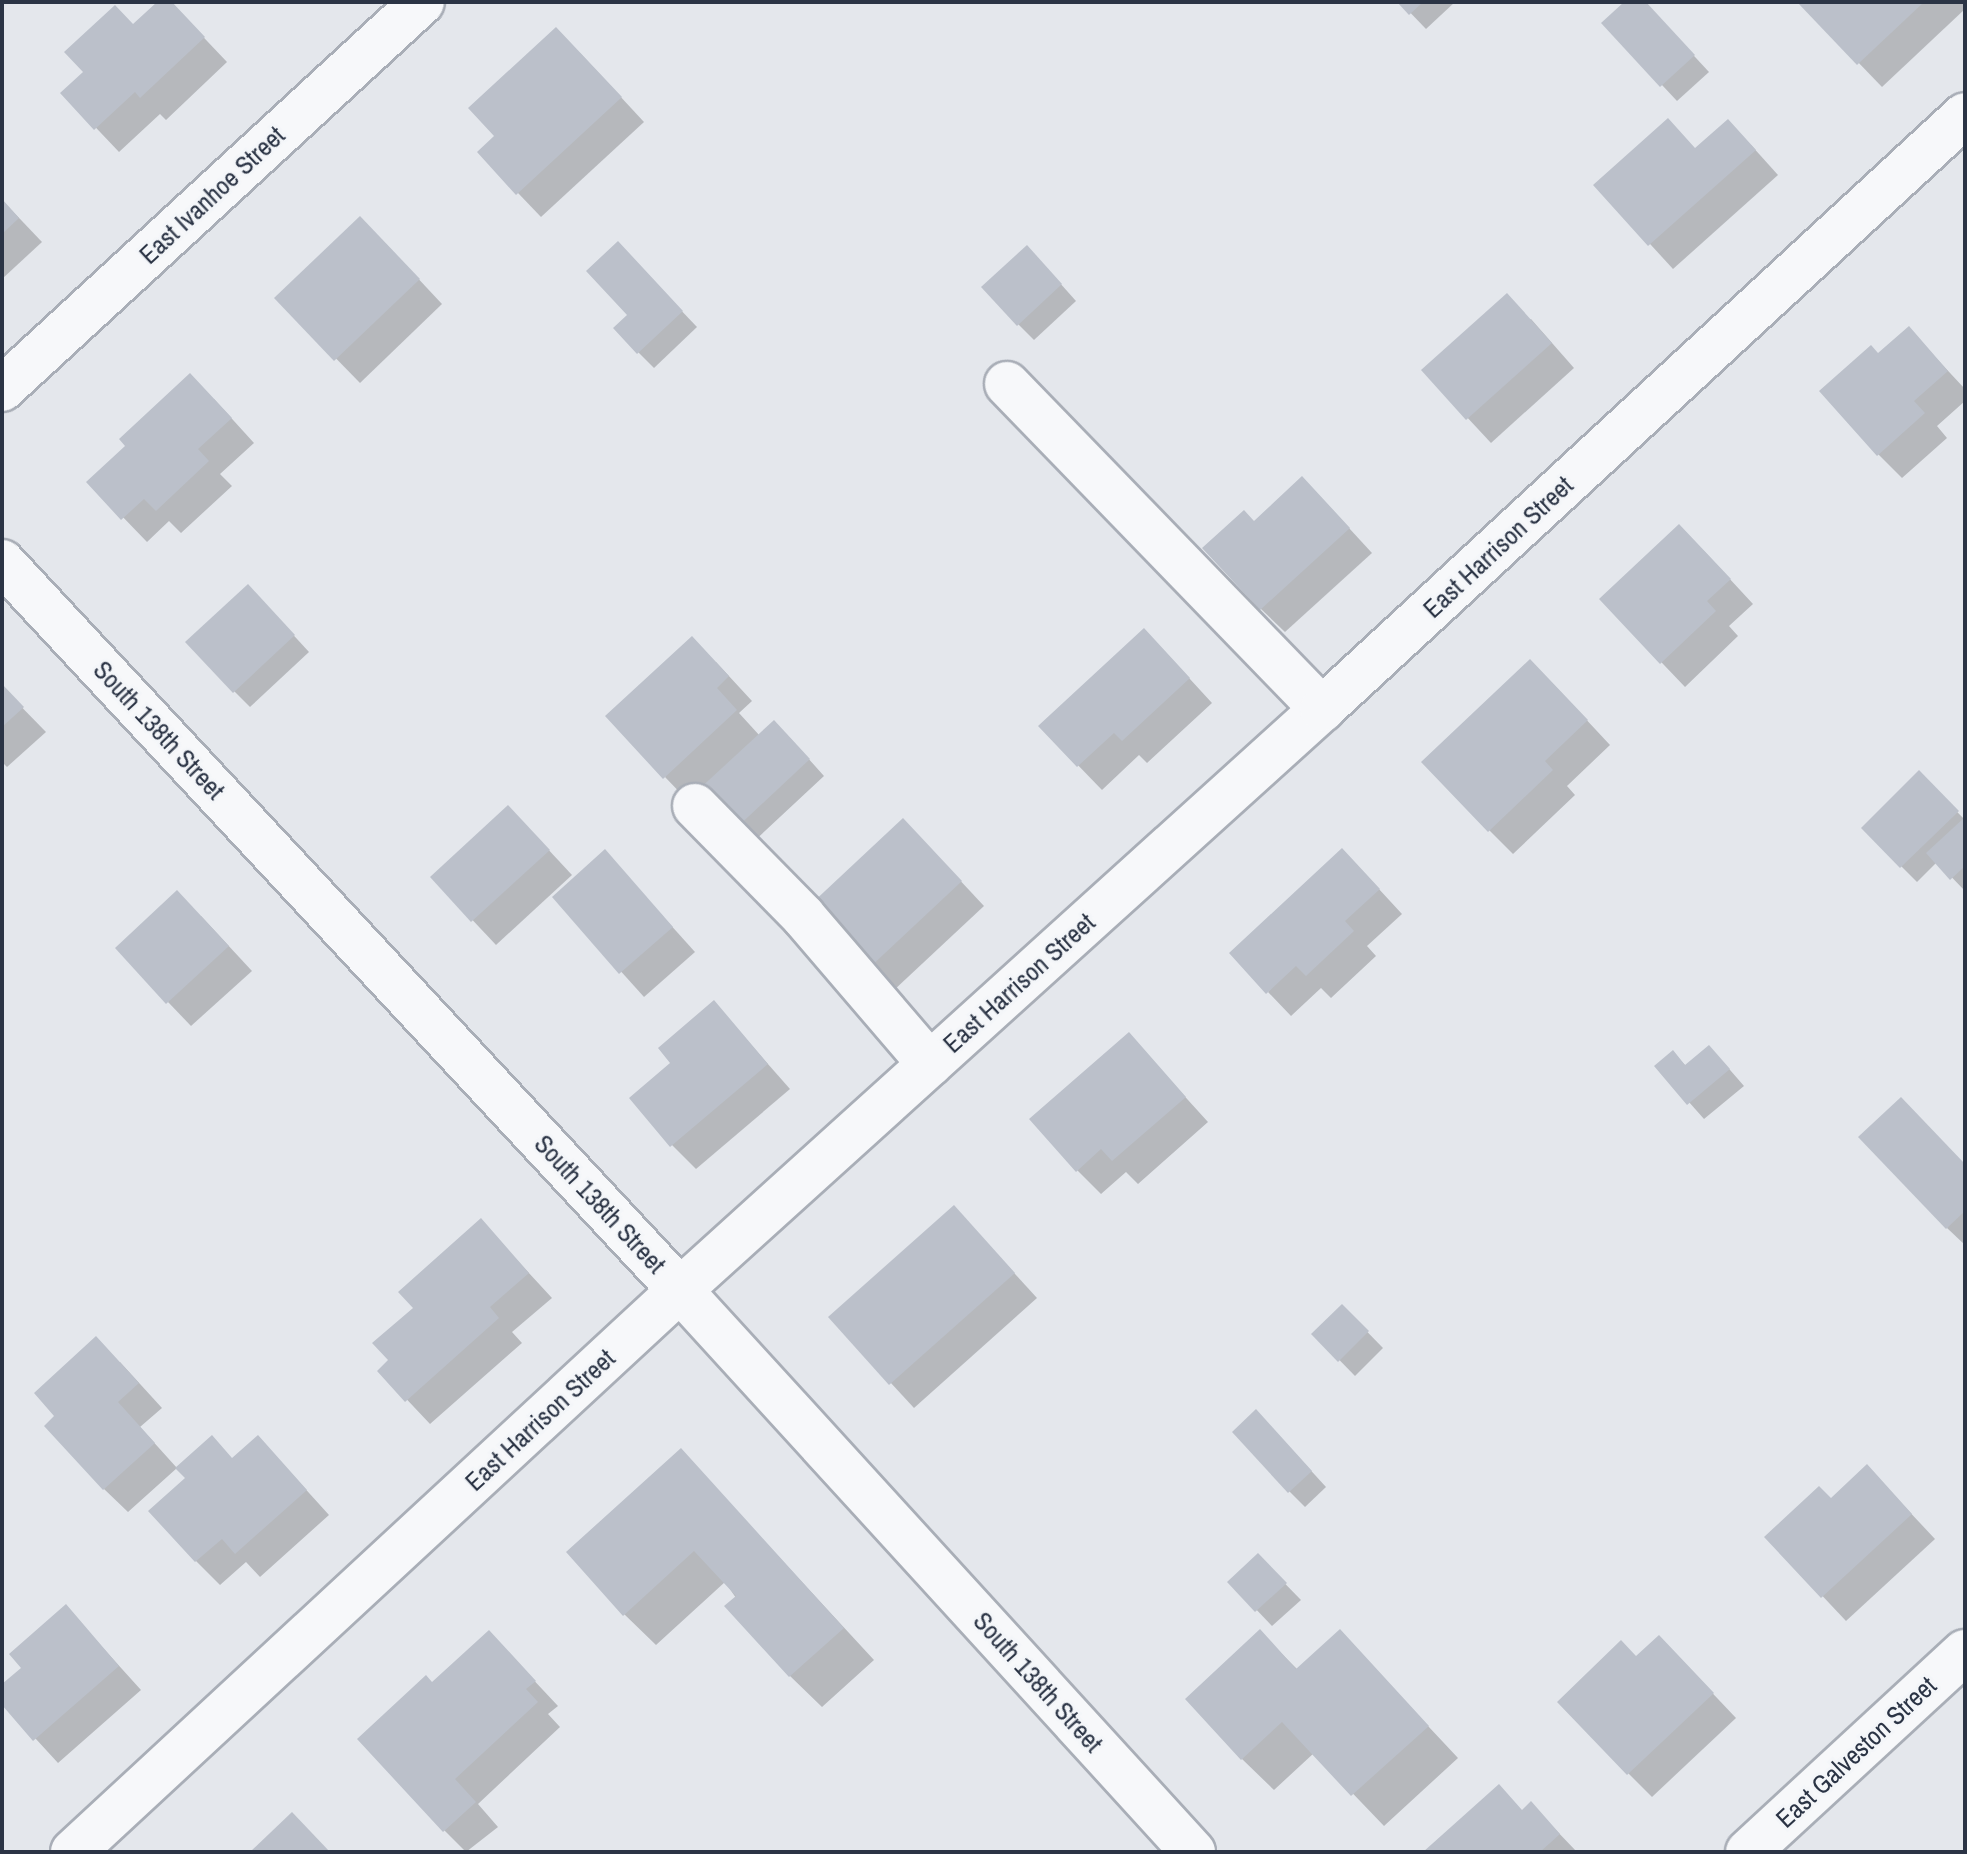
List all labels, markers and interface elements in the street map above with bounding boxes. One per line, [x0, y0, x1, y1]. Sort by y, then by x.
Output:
street label: East Ivanhoe Street [133, 120, 291, 270]
street label: East Harrison Street [1417, 470, 1579, 624]
street label: South 138th Street [87, 654, 231, 806]
street label: East Harrison Street [937, 907, 1101, 1059]
street label: South 138th Street [528, 1128, 672, 1280]
street label: East Harrison Street [459, 1343, 621, 1497]
street label: South 138th Street [967, 1605, 1109, 1759]
street label: East Galveston Street [1770, 1670, 1942, 1834]

